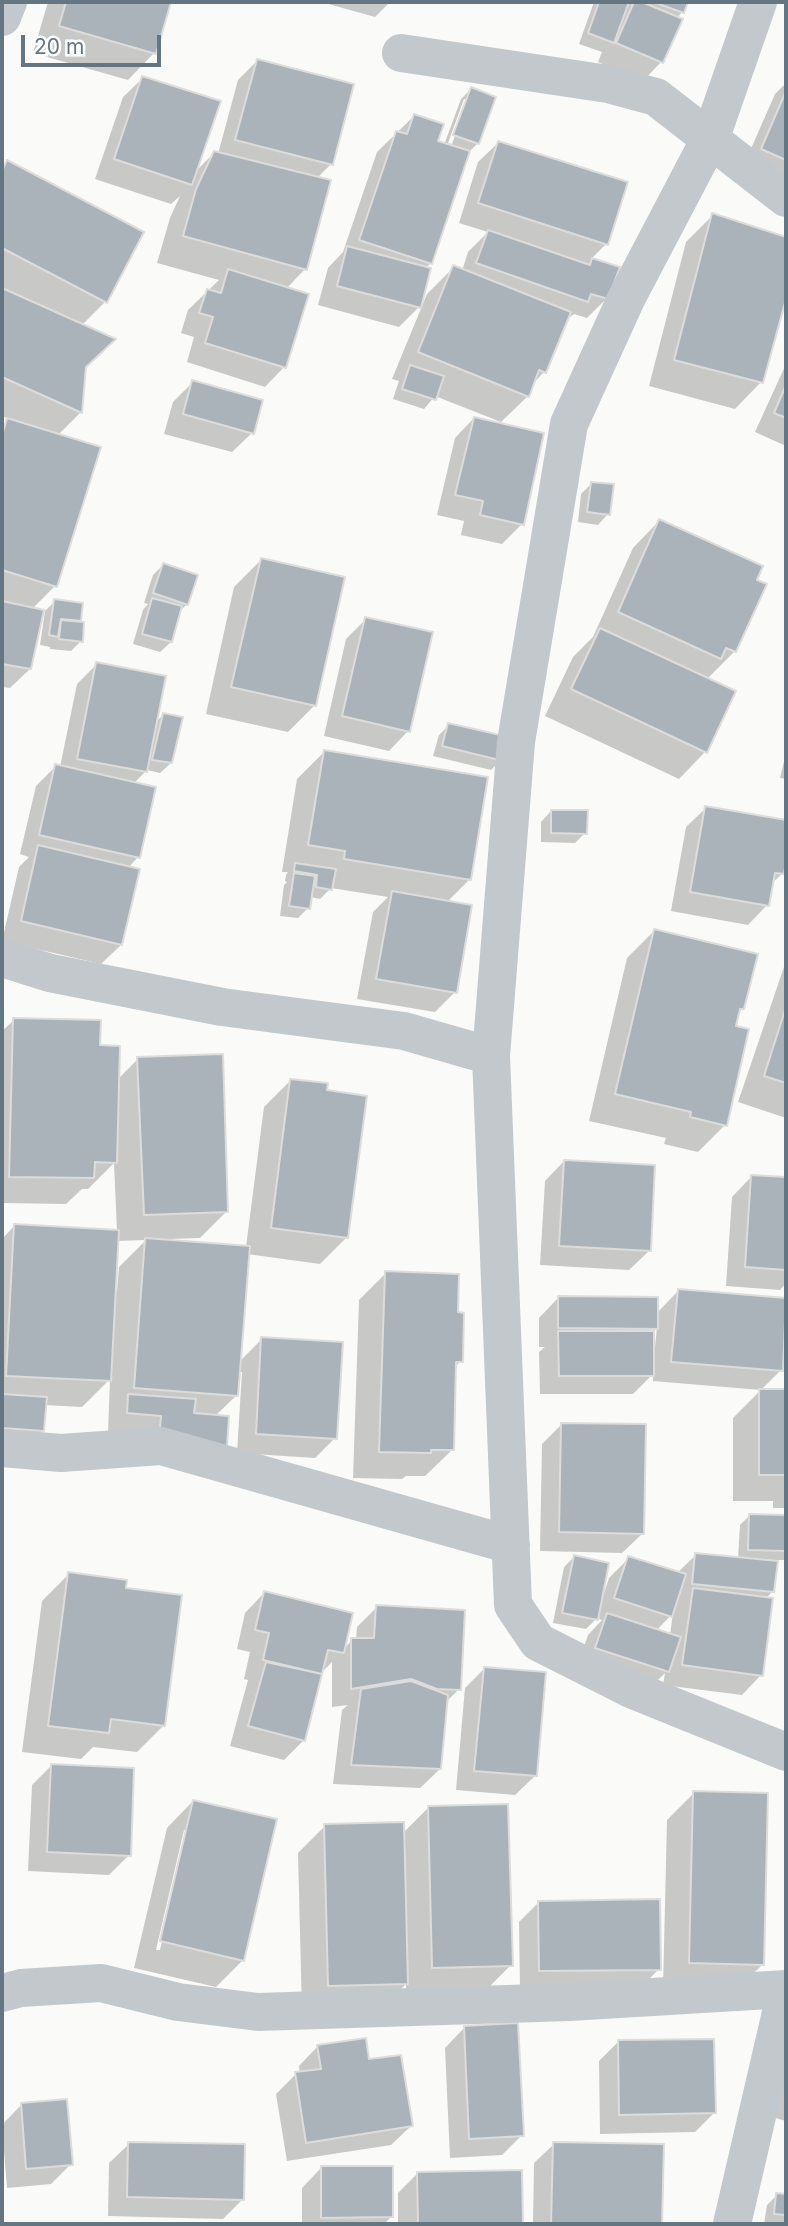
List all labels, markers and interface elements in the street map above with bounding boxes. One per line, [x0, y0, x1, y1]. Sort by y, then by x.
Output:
scale bar [24, 21, 164, 65]
text: 20 m [34, 34, 84, 59]

